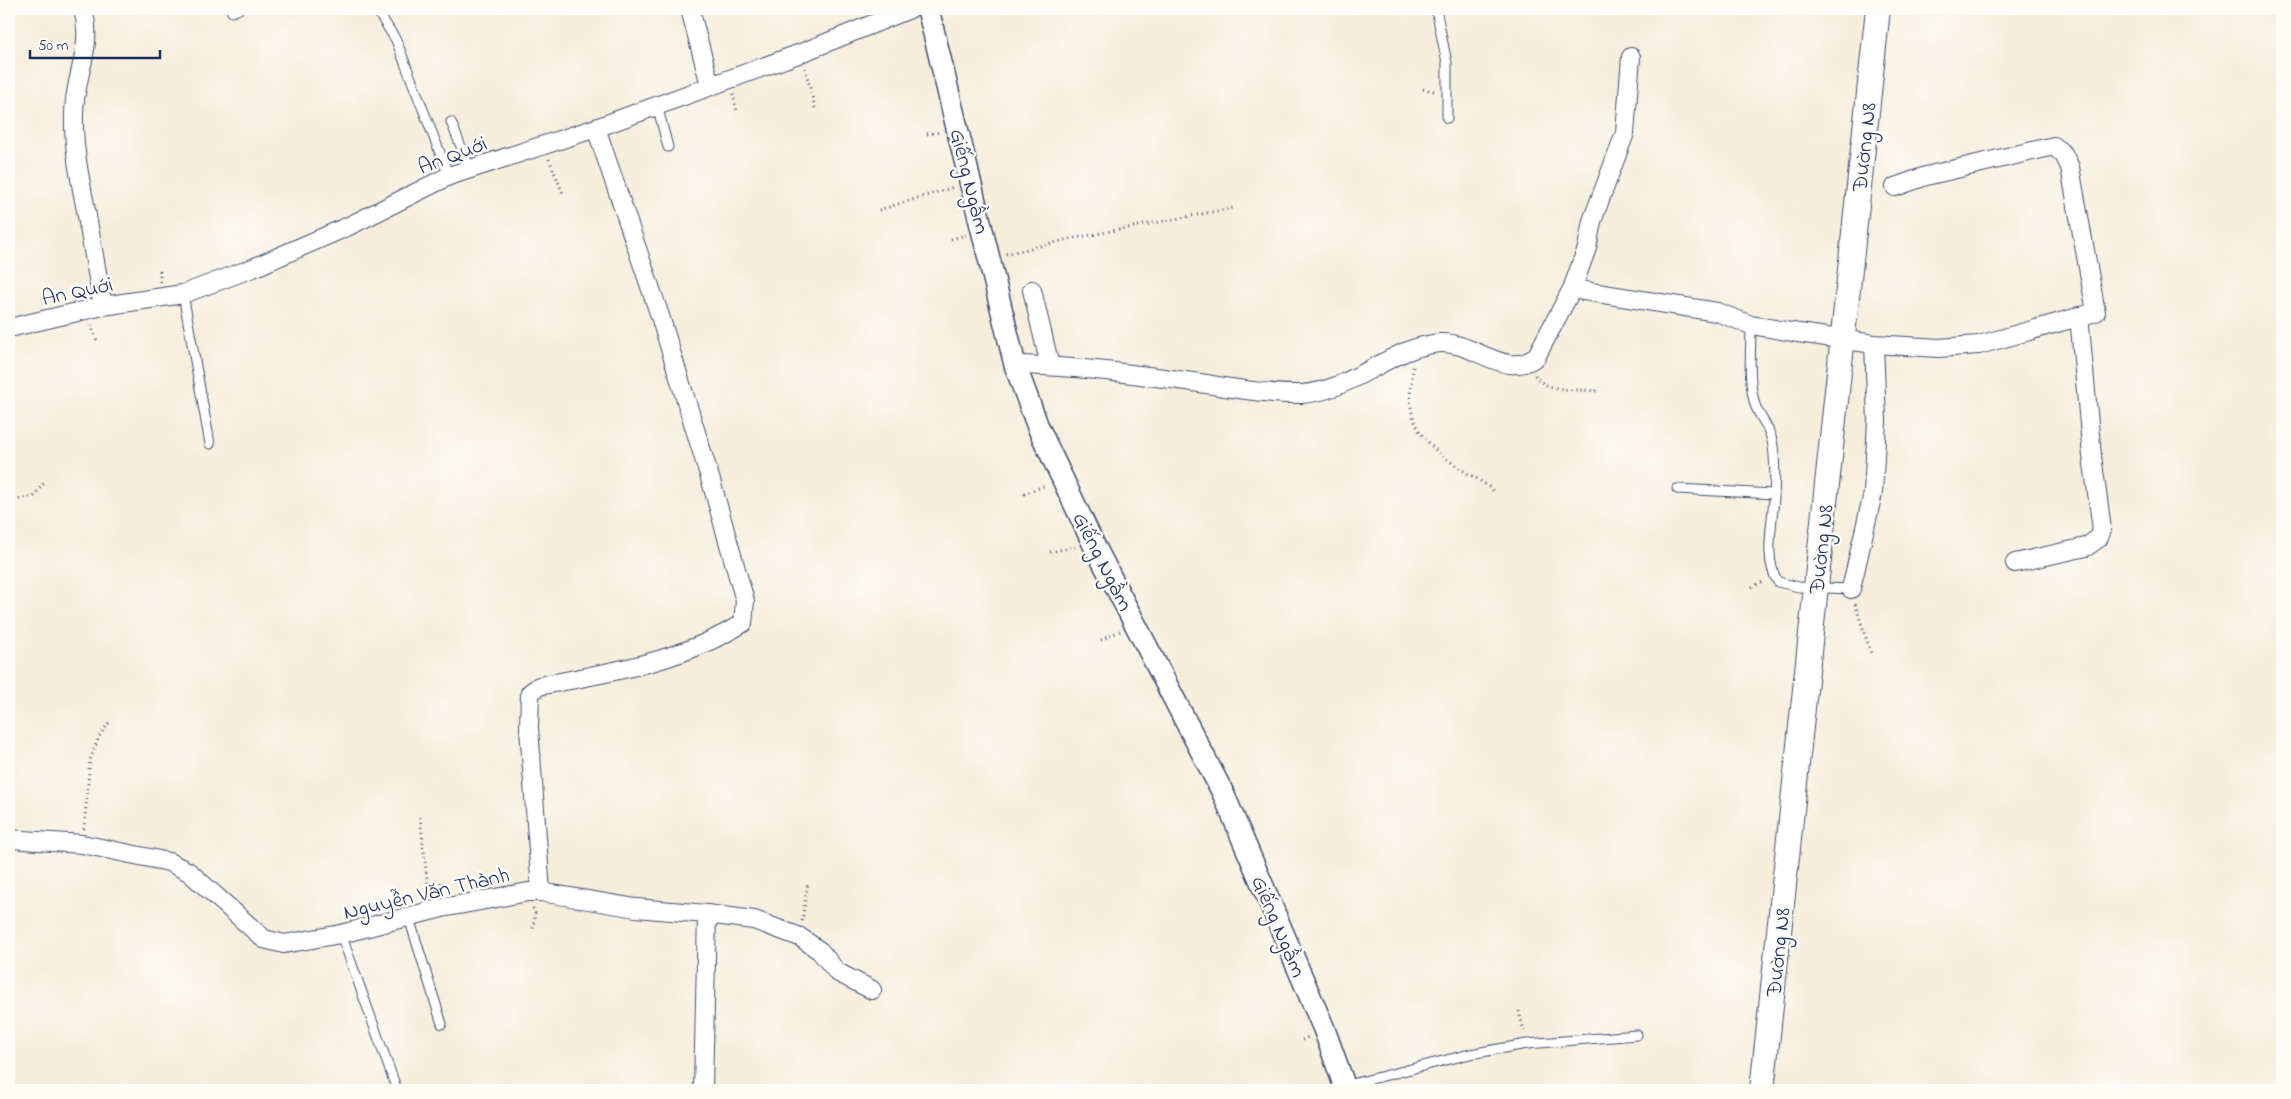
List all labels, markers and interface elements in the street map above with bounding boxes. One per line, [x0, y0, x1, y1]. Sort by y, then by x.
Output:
scale bar [30, 28, 160, 60]
text: 50 m [38, 35, 69, 57]
street label: Đường N8 [1845, 101, 1888, 195]
street label: Giếng Ngầm [939, 126, 997, 238]
street label: An Quới [414, 129, 492, 185]
street label: An Quới [39, 270, 116, 316]
street label: Đường N8 [1802, 503, 1845, 597]
street label: Giếng Ngầm [1062, 507, 1140, 618]
street label: Nguyễn Văn Thành [340, 860, 513, 931]
street label: Giếng Ngầm [1241, 871, 1313, 983]
street label: Đường N8 [1759, 906, 1802, 1000]

